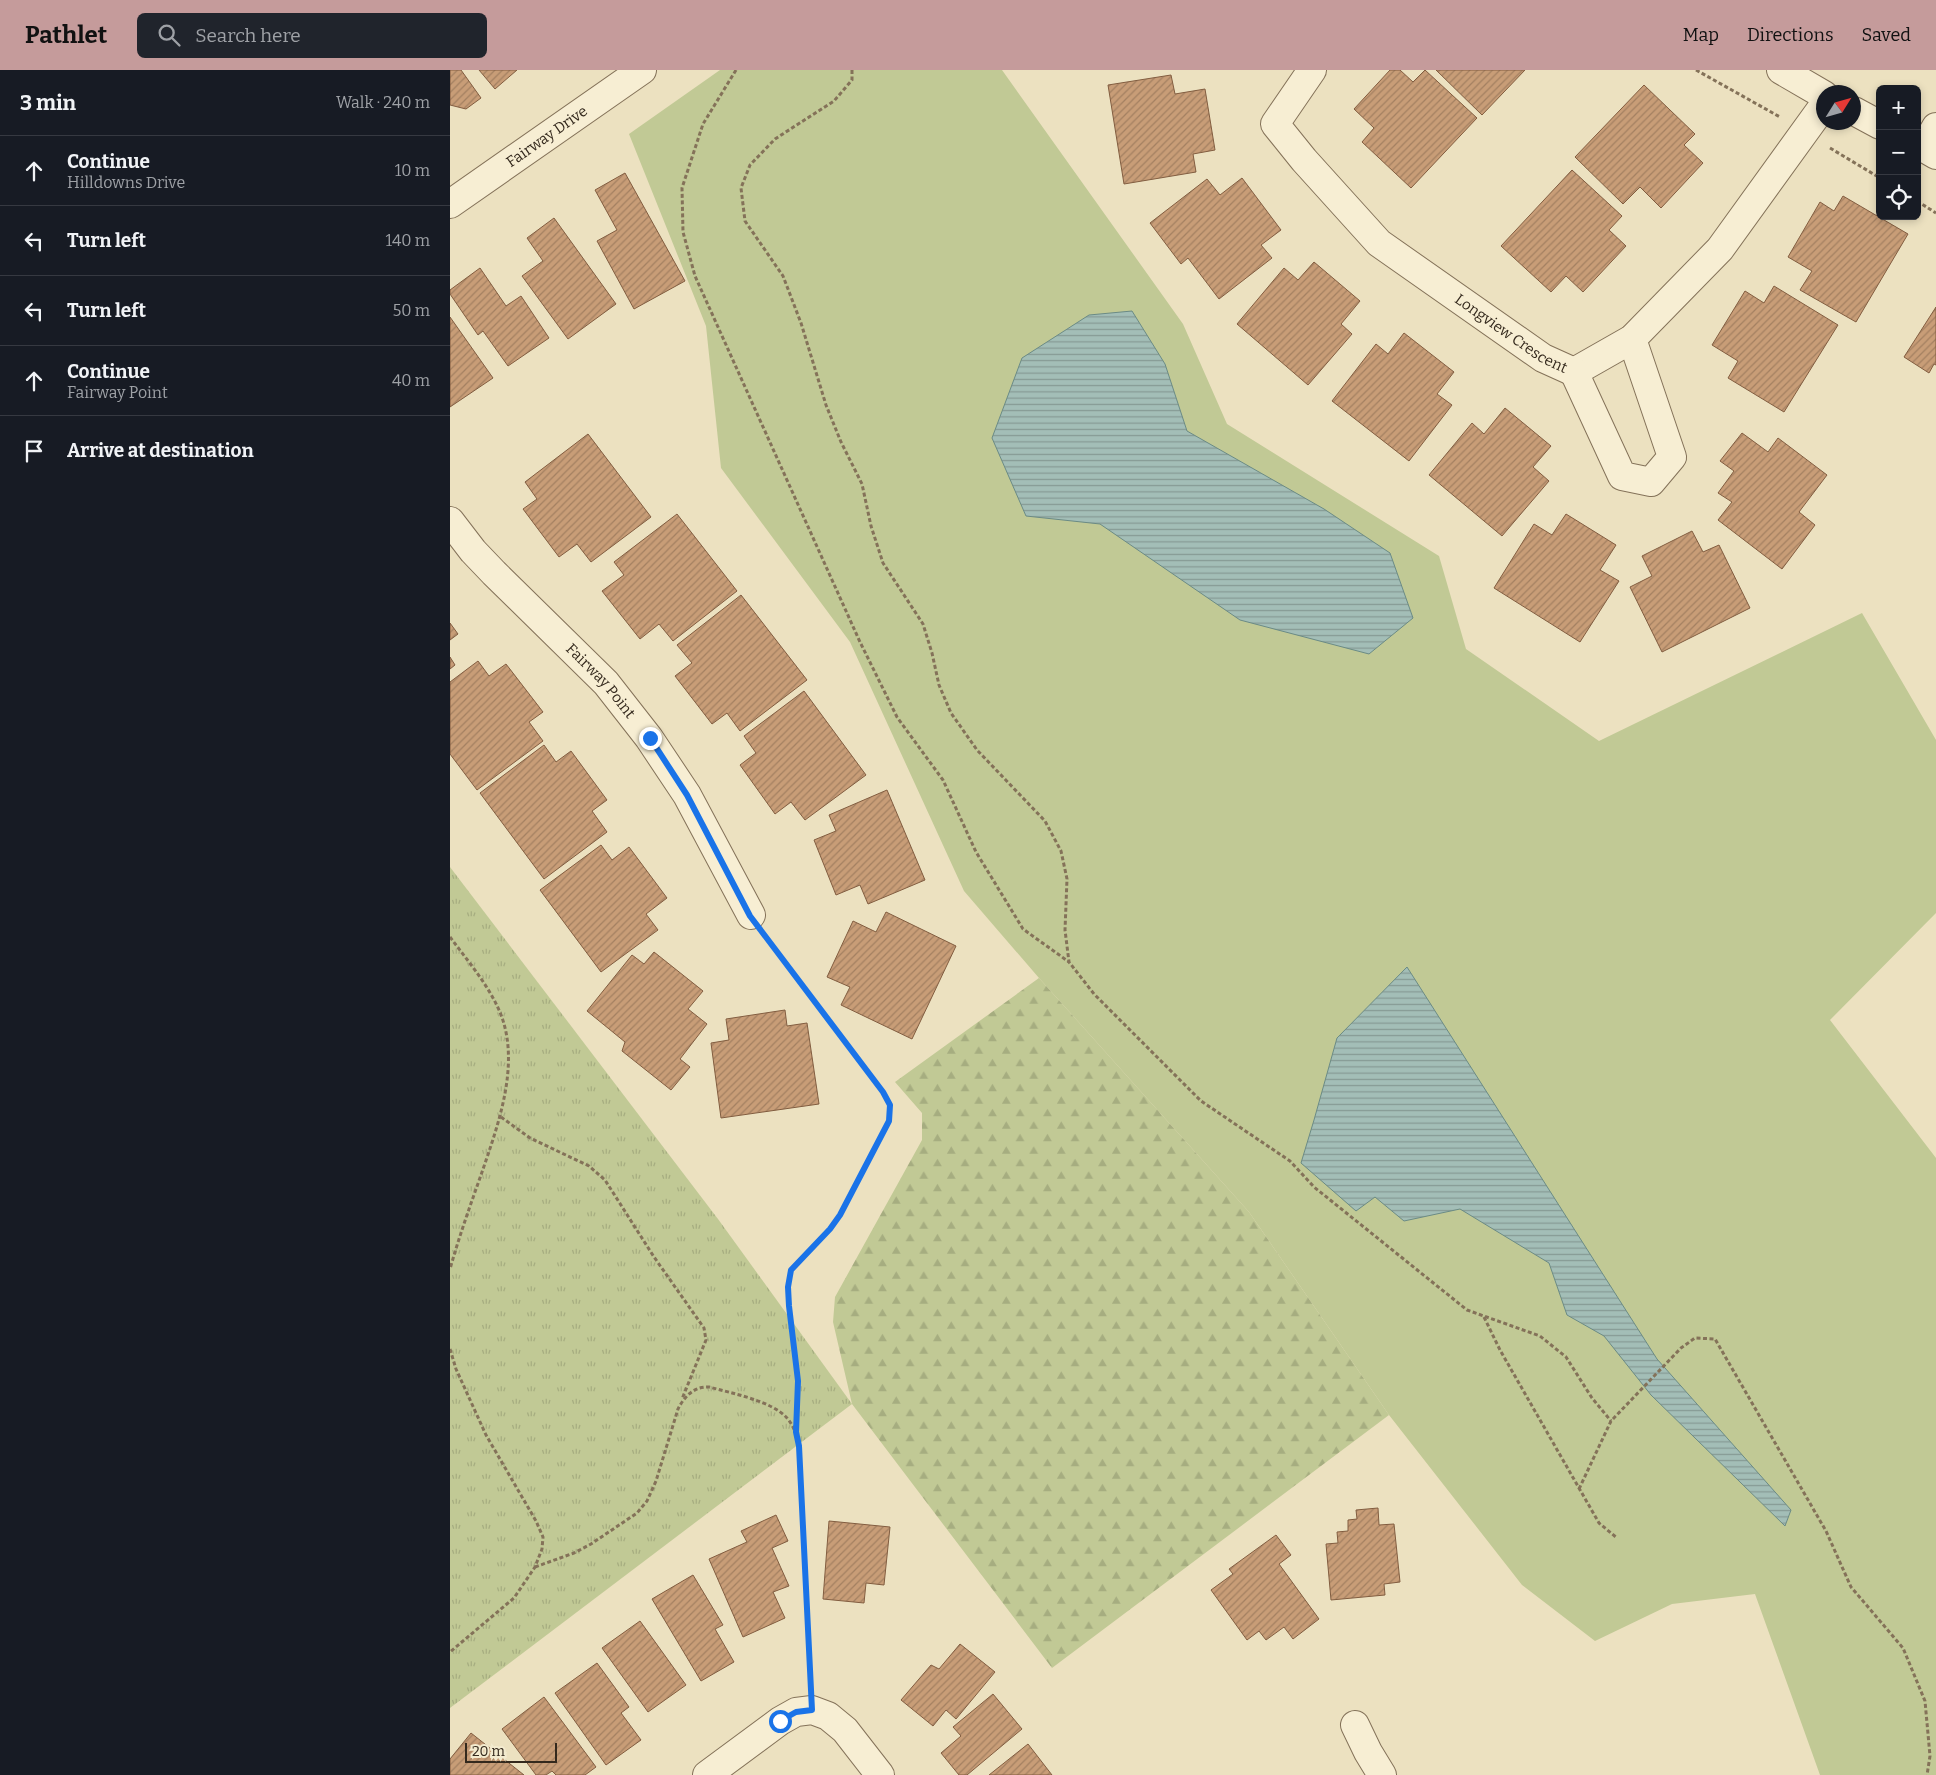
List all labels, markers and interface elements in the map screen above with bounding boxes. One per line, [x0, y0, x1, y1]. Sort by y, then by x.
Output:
search box [137, 13, 487, 58]
text: Pathlet [25, 21, 107, 49]
icon: search [155, 21, 183, 49]
text: Search here [195, 24, 301, 47]
text: Map [1683, 24, 1719, 46]
text: Directions [1747, 24, 1834, 46]
text: Saved [1862, 24, 1911, 46]
north arrow [1816, 85, 1861, 130]
map controls [1876, 85, 1921, 220]
button: + [1876, 85, 1921, 130]
text: 3 min [20, 90, 76, 116]
text: Walk · 240 m [336, 93, 430, 112]
street label: Fairway Drive [503, 102, 591, 171]
button: − [1876, 130, 1921, 175]
text: Continue [67, 150, 150, 173]
icon: ahead [20, 157, 48, 185]
text: 10 m [395, 161, 430, 180]
text: Hilldowns Drive [67, 173, 185, 192]
button: locate [1876, 175, 1921, 220]
icon: left [20, 227, 48, 255]
text: Turn left [67, 229, 146, 252]
text: 140 m [385, 231, 430, 250]
street label: Longview Crescent [1451, 290, 1571, 377]
icon: left [20, 297, 48, 325]
text: Turn left [67, 299, 146, 322]
text: 50 m [393, 301, 430, 320]
text: Continue [67, 360, 150, 383]
icon: ahead [20, 367, 48, 395]
text: 40 m [392, 371, 430, 390]
text: Fairway Point [67, 383, 168, 402]
icon: arrive [20, 437, 48, 465]
text: Arrive at destination [67, 439, 254, 462]
street label: Fairway Point [562, 640, 639, 722]
route end [639, 727, 662, 750]
route start [769, 1710, 792, 1733]
scale bar [465, 1740, 558, 1763]
text: 20 m [472, 1743, 505, 1760]

